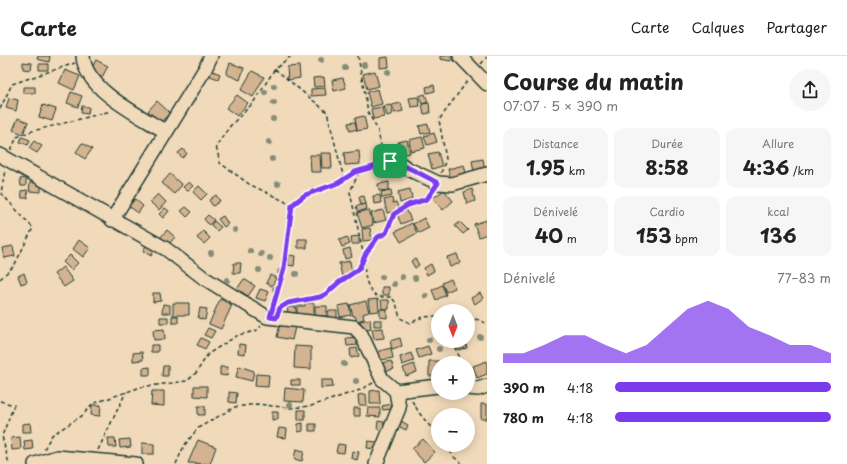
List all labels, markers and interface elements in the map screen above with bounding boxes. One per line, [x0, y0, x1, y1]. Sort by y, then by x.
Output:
text: Carte [20, 14, 77, 42]
text: Carte [631, 17, 670, 38]
text: Calques [692, 17, 744, 38]
text: Partager [766, 17, 827, 38]
text: Course du matin [503, 64, 684, 97]
button: share [789, 69, 831, 111]
text: 07:07 · 5 × 390 m [503, 96, 618, 115]
text: Distance [533, 135, 579, 152]
text: Durée [651, 135, 683, 152]
text: Allure [762, 135, 794, 152]
pin [373, 144, 407, 178]
icon: arrive [379, 150, 401, 172]
text: 1.95 [526, 152, 565, 182]
text: 8:58 [645, 152, 689, 182]
text: 4:36 [743, 152, 789, 182]
text: km [565, 162, 585, 179]
text: /km [789, 162, 814, 179]
text: Dénivelé [533, 203, 578, 220]
text: Cardio [649, 203, 685, 220]
text: kcal [767, 203, 789, 220]
text: 40 [535, 220, 563, 250]
text: 153 [636, 220, 672, 250]
text: 136 [760, 220, 797, 250]
text: m [563, 230, 577, 247]
text: bpm [672, 230, 698, 247]
text: Dénivelé [503, 268, 556, 287]
text: 77–83 m [777, 268, 831, 287]
north arrow [431, 304, 475, 348]
map controls [431, 304, 475, 452]
button: + [431, 356, 475, 400]
text: 390 m [503, 378, 545, 397]
text: 4:18 [567, 378, 593, 397]
button: − [431, 408, 475, 452]
text: 780 m [503, 408, 544, 427]
text: 4:18 [567, 408, 593, 427]

